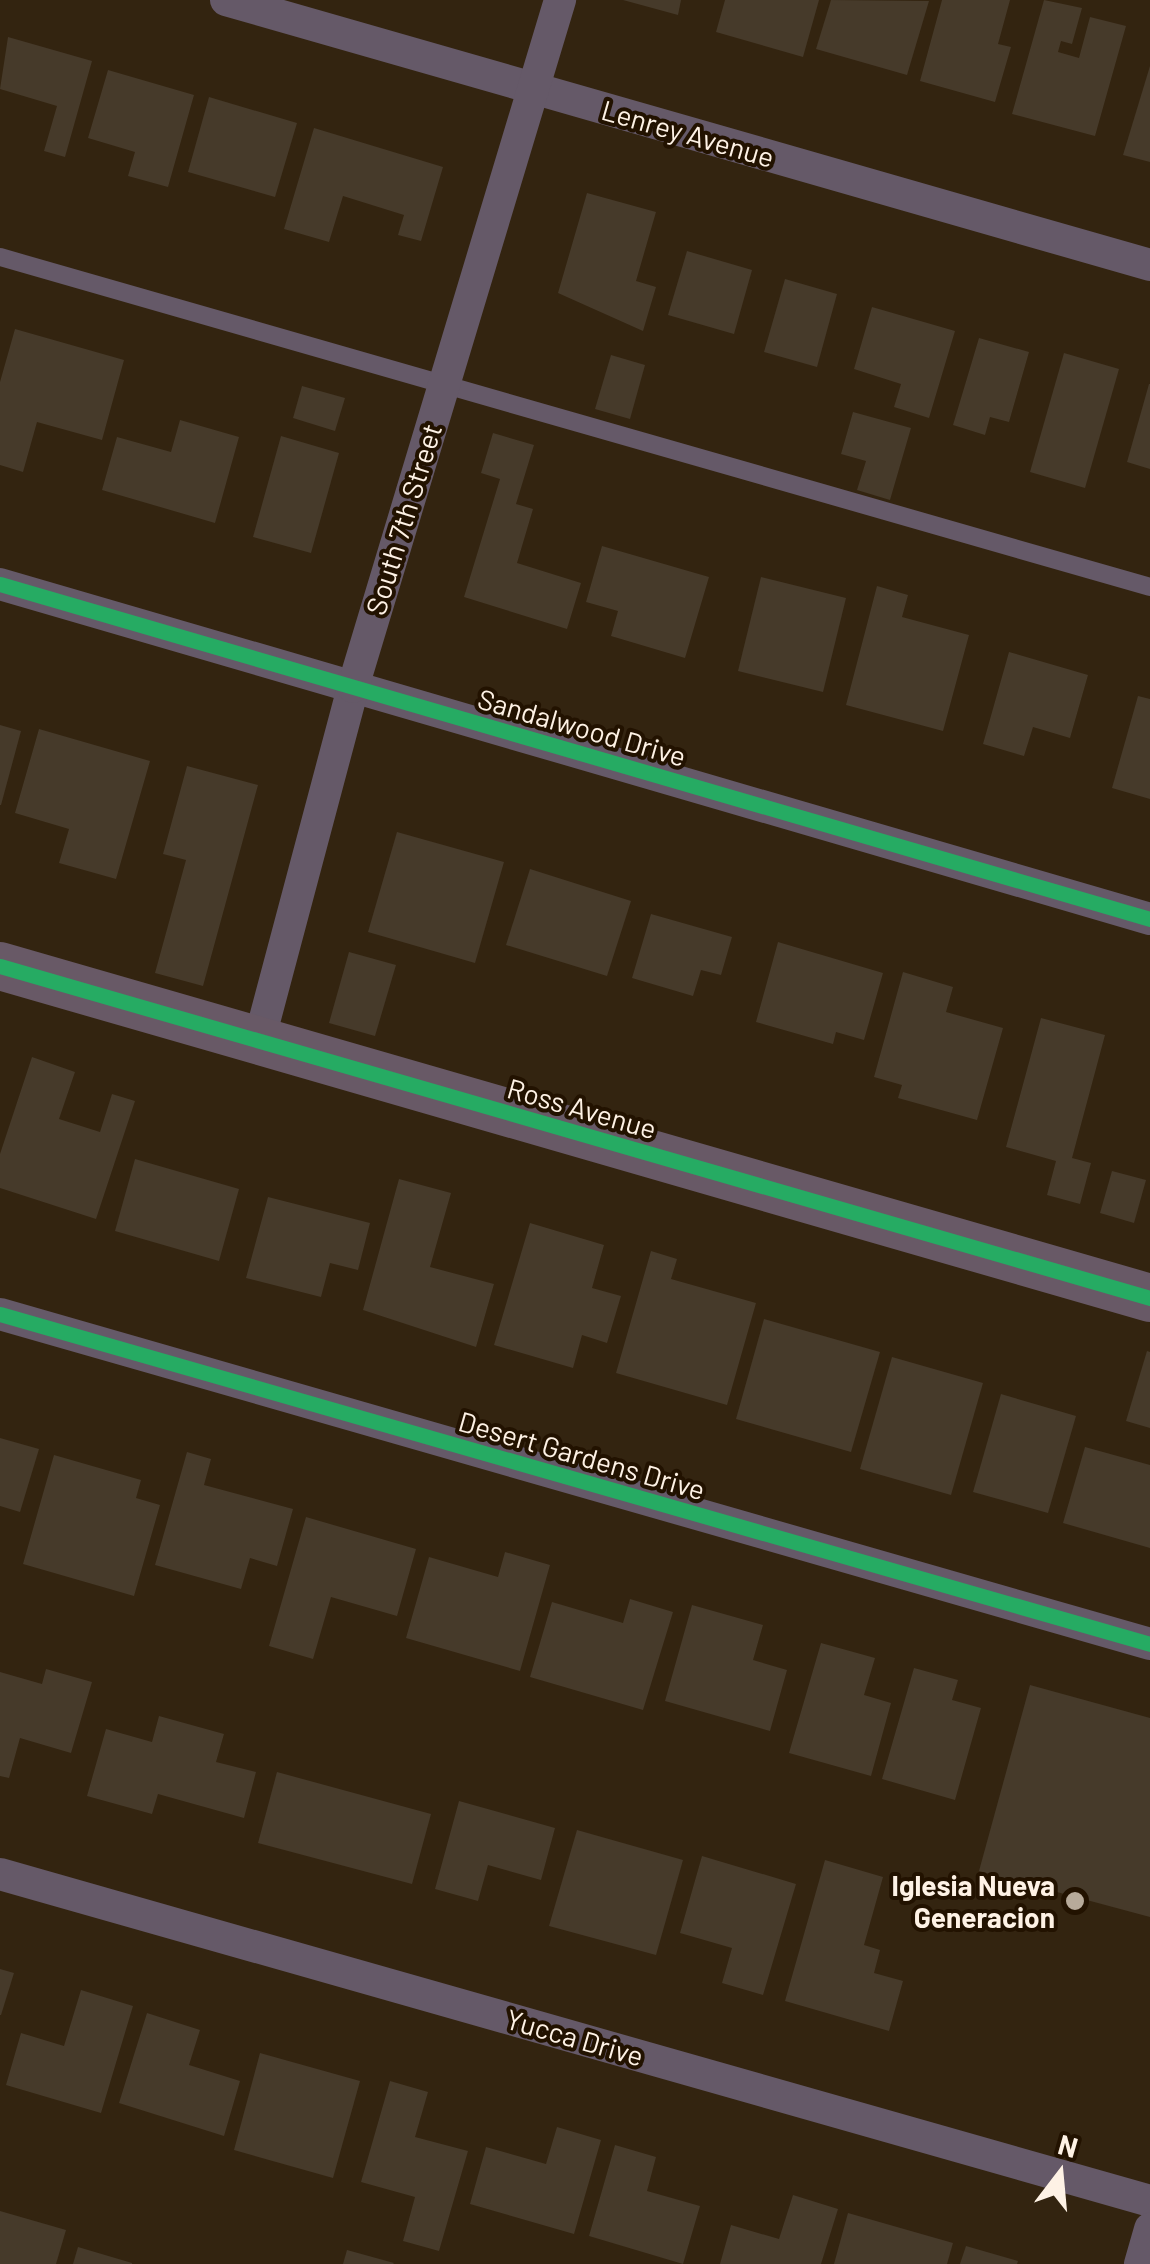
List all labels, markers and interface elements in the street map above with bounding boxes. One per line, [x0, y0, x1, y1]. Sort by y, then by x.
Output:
street label: Lenrey Avenue [598, 92, 778, 174]
street label: South 7th Street [358, 419, 448, 619]
street label: Sandalwood Drive [474, 681, 690, 773]
street label: Ross Avenue [504, 1071, 660, 1145]
street label: Desert Gardens Drive [455, 1404, 709, 1506]
place label: Iglesia Nueva Generacion [892, 1868, 1055, 1934]
marker: Iglesia Nueva Generacion [1064, 1890, 1086, 1912]
street label: Yucca Drive [502, 2001, 648, 2073]
north arrow [1010, 2124, 1110, 2224]
text: N [1055, 2126, 1082, 2164]

